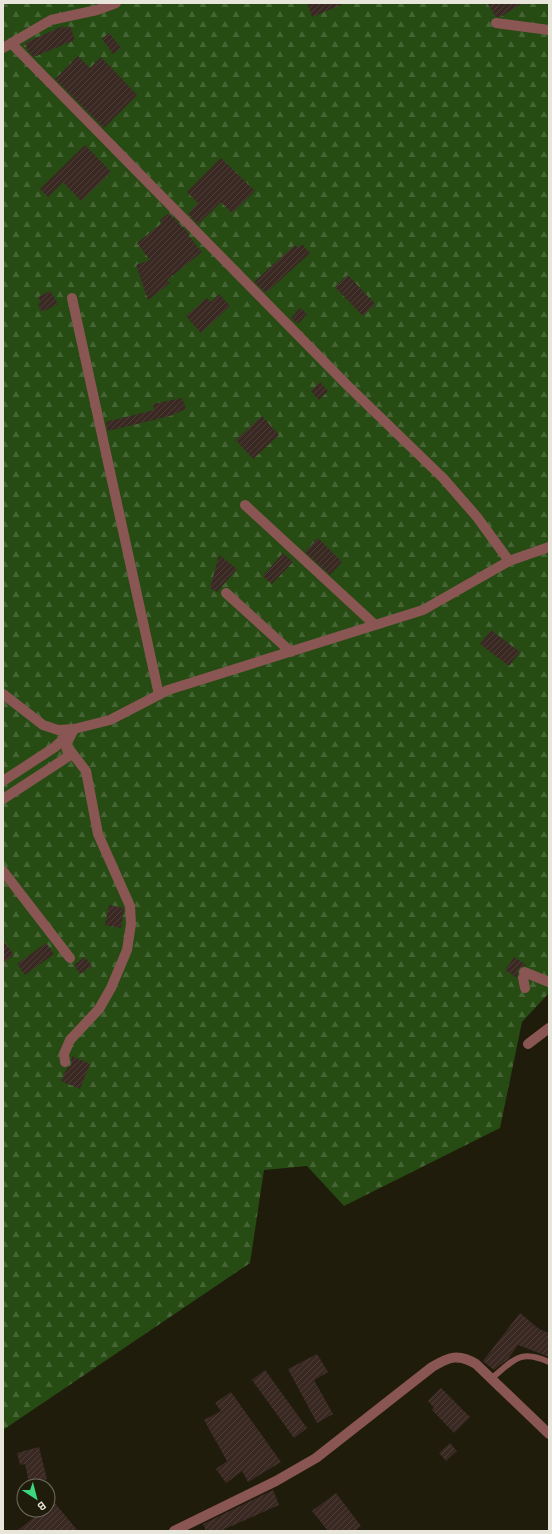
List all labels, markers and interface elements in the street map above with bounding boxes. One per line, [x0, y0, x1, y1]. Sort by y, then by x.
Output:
north arrow [16, 1478, 56, 1518]
text: B [35, 1498, 49, 1515]

